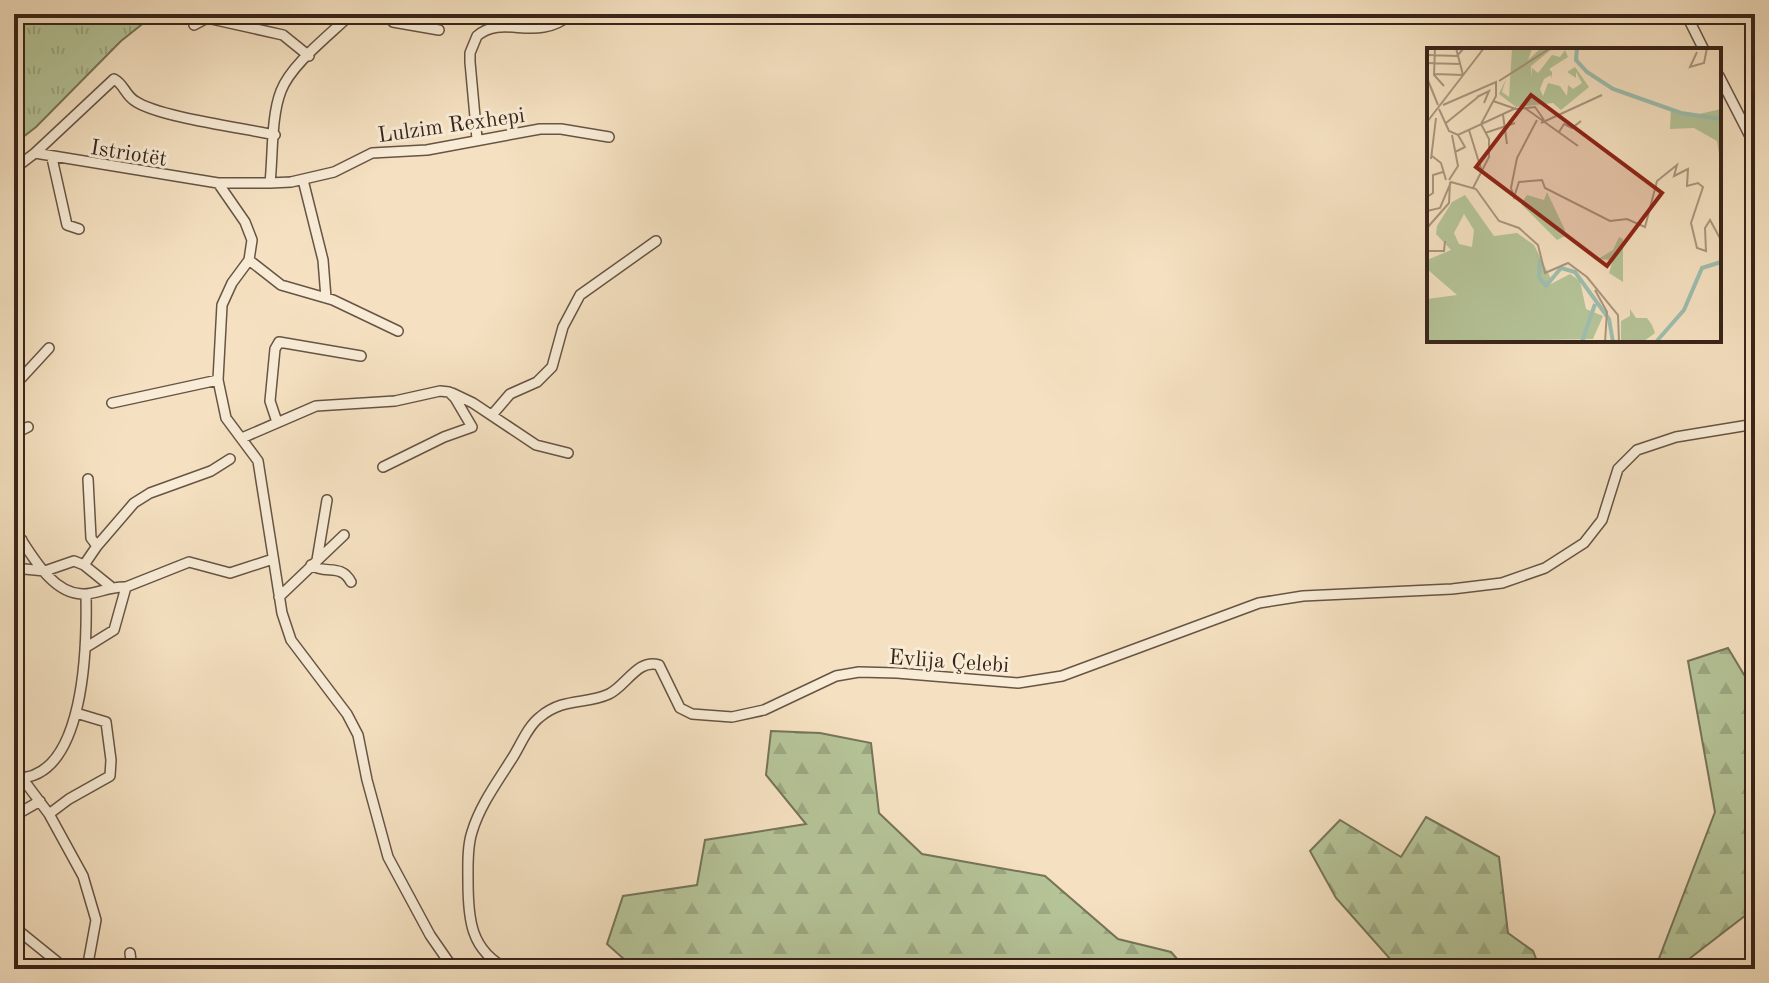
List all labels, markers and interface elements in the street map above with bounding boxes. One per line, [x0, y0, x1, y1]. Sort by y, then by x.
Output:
inset map [1427, 48, 1721, 342]
street label: Lulzim Rexhepi [376, 105, 526, 147]
street label: Istriotët [89, 137, 169, 171]
street label: Evlija Çelebi [888, 647, 1010, 677]

